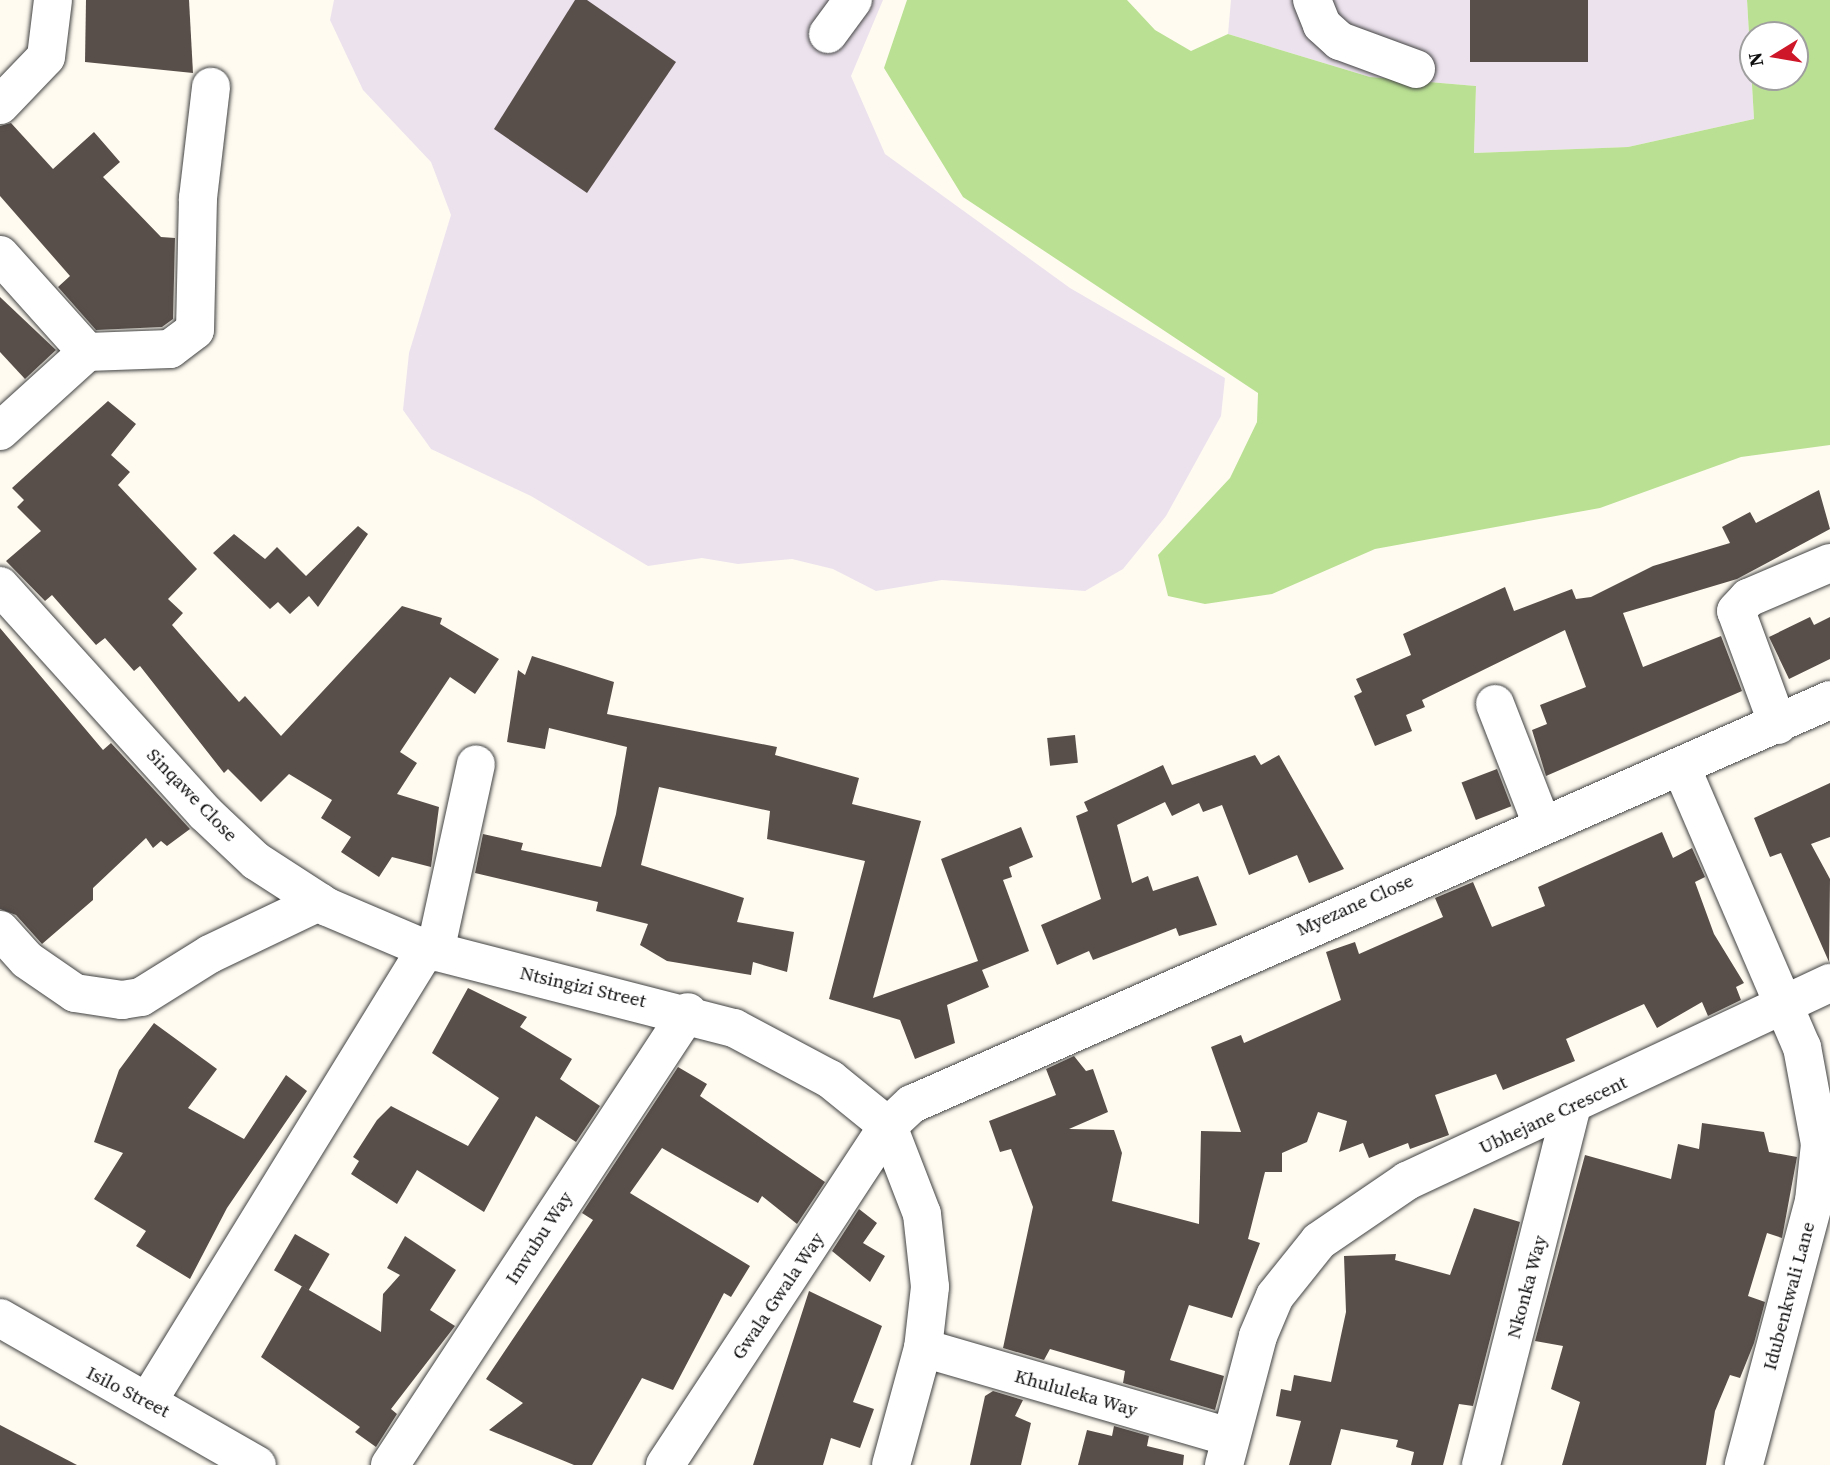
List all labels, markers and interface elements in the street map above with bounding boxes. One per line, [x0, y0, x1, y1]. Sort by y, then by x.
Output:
north arrow [1739, 21, 1809, 91]
text: N [1741, 50, 1769, 69]
street label: Sinqawe Close [142, 744, 242, 846]
street label: Myezane Close [1293, 869, 1417, 941]
street label: Ntsingizi Street [518, 961, 648, 1013]
street label: Ubhejane Crescent [1475, 1071, 1631, 1159]
street label: Imvubu Way [500, 1187, 578, 1289]
street label: Idubenkwali Lane [1758, 1219, 1820, 1373]
street label: Gwala Gwala Way [727, 1228, 829, 1364]
street label: Nkonka Way [1502, 1233, 1552, 1341]
street label: Isilo Street [83, 1361, 173, 1423]
street label: Khululeka Way [1012, 1364, 1140, 1422]

